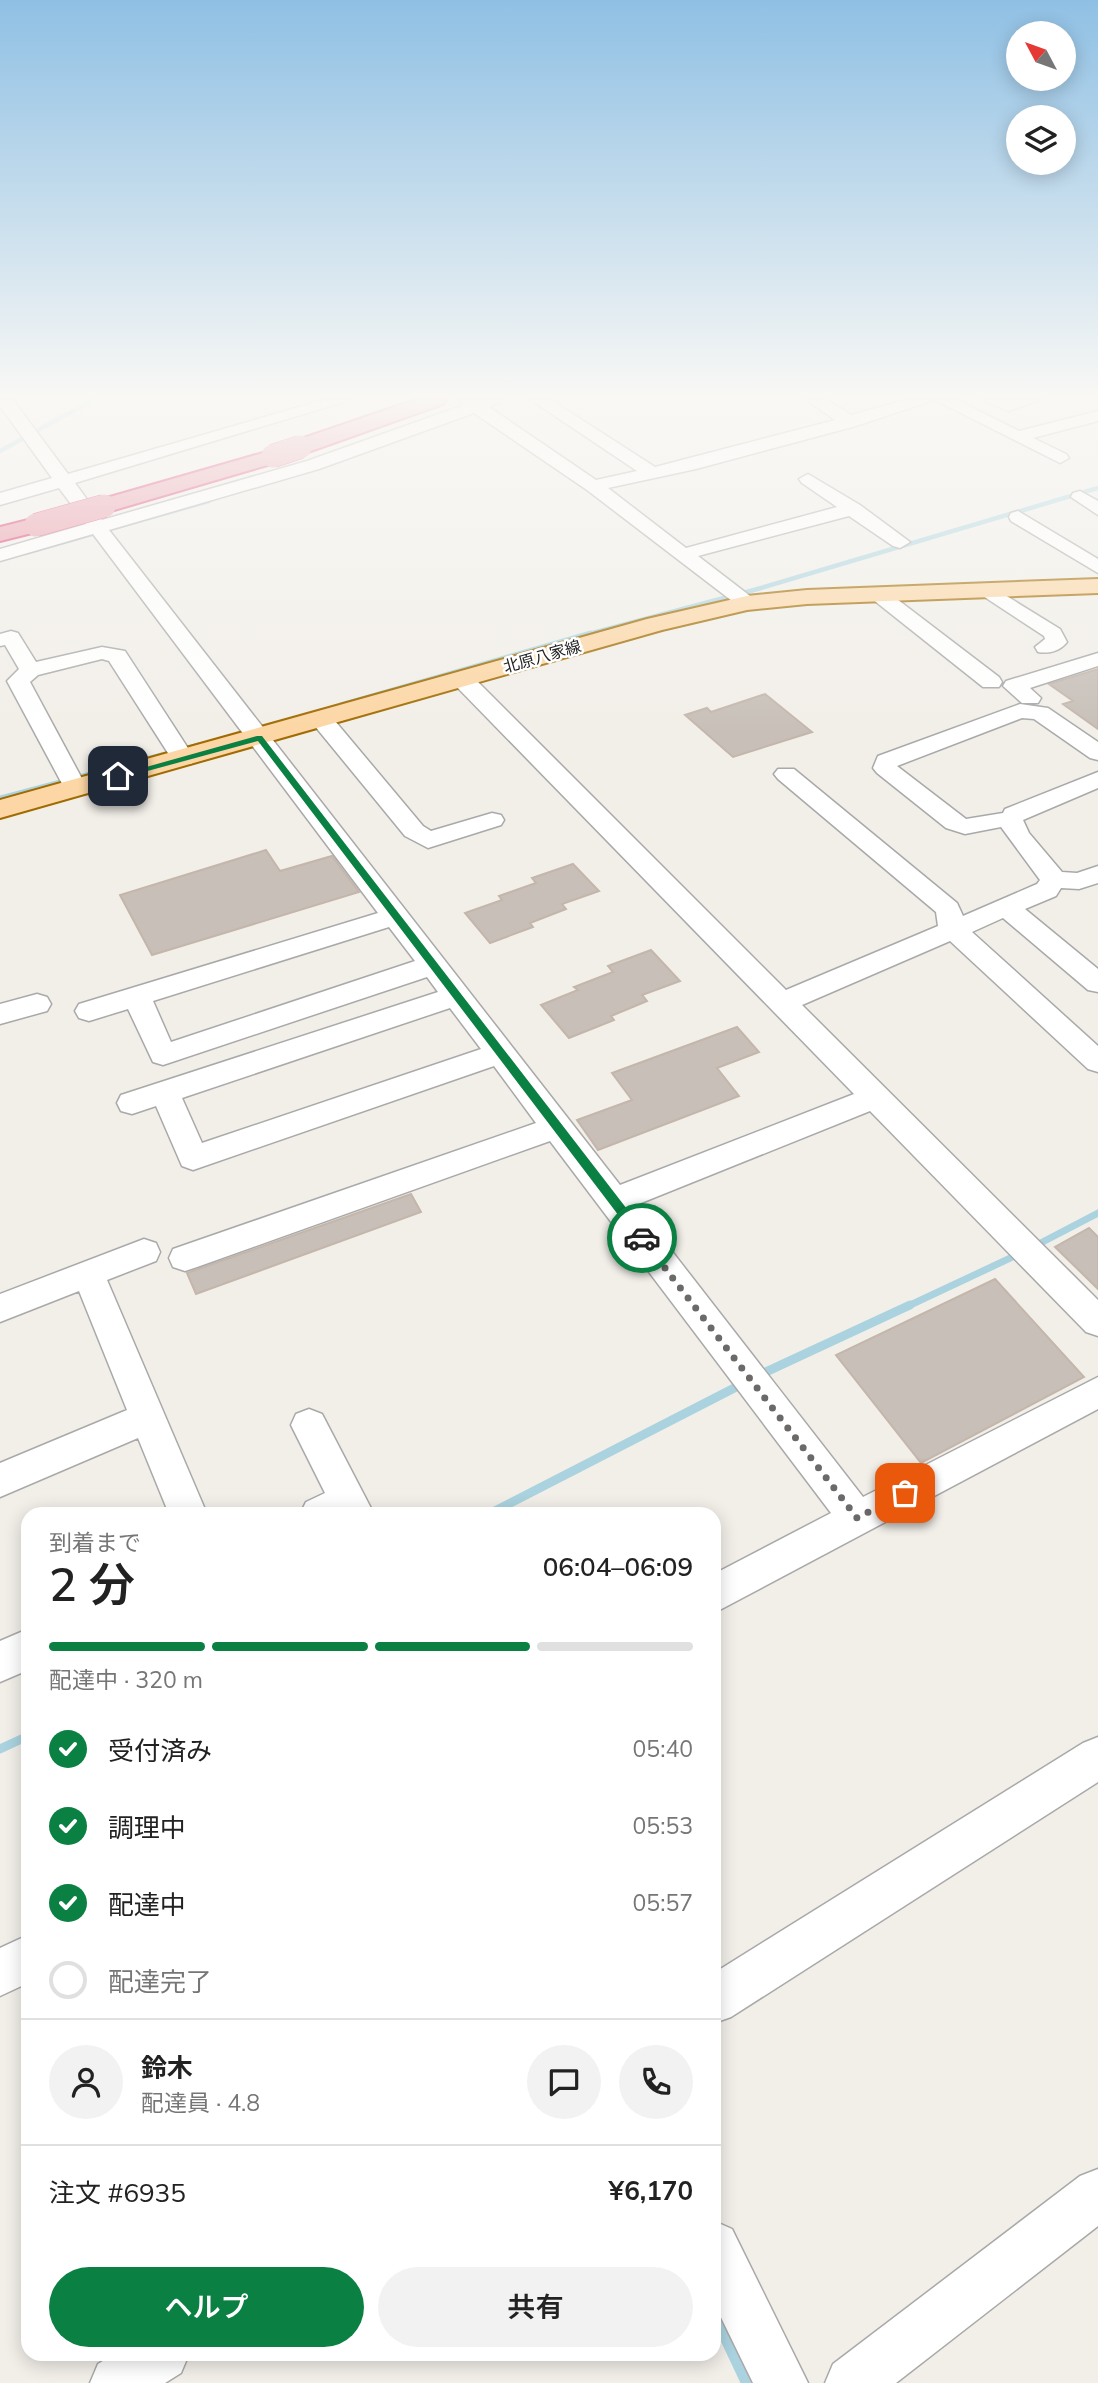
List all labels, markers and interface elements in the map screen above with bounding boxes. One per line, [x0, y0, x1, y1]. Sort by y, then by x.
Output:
north arrow [1006, 21, 1076, 91]
map controls [1006, 21, 1076, 175]
button: layers [1006, 105, 1076, 175]
street label: 北原八家線 [501, 635, 583, 677]
pin [88, 746, 148, 806]
icon: home [99, 757, 137, 795]
courier [607, 1203, 677, 1273]
icon: car [623, 1219, 661, 1257]
pin [875, 1463, 935, 1523]
icon: bag [886, 1474, 924, 1512]
text: 到着まで [49, 1528, 141, 1557]
text: 06:04–06:09 [543, 1550, 693, 1583]
text: 2 分 [49, 1555, 135, 1613]
text: 配達中 · 320 m [49, 1665, 203, 1694]
icon: check [49, 1730, 87, 1768]
text: 受付済み [108, 1734, 212, 1767]
text: 05:40 [633, 1734, 693, 1763]
icon: check [49, 1807, 87, 1845]
text: 調理中 [108, 1811, 186, 1844]
text: 05:53 [633, 1811, 693, 1840]
icon: check [49, 1884, 87, 1922]
text: 配達中 [108, 1888, 186, 1921]
text: 05:57 [633, 1888, 693, 1917]
text: 配達完了 [108, 1965, 212, 1998]
button: person [49, 2045, 123, 2119]
button: chat [527, 2045, 601, 2119]
button: phone [619, 2045, 693, 2119]
text: 鈴木 [141, 2051, 193, 2084]
text: 配達員 · 4.8 [141, 2088, 260, 2117]
text: ¥6,170 [609, 2174, 693, 2207]
text: 注文 #6935 [49, 2176, 186, 2209]
button: ヘルプ [49, 2267, 364, 2347]
button: 共有 [378, 2267, 693, 2347]

